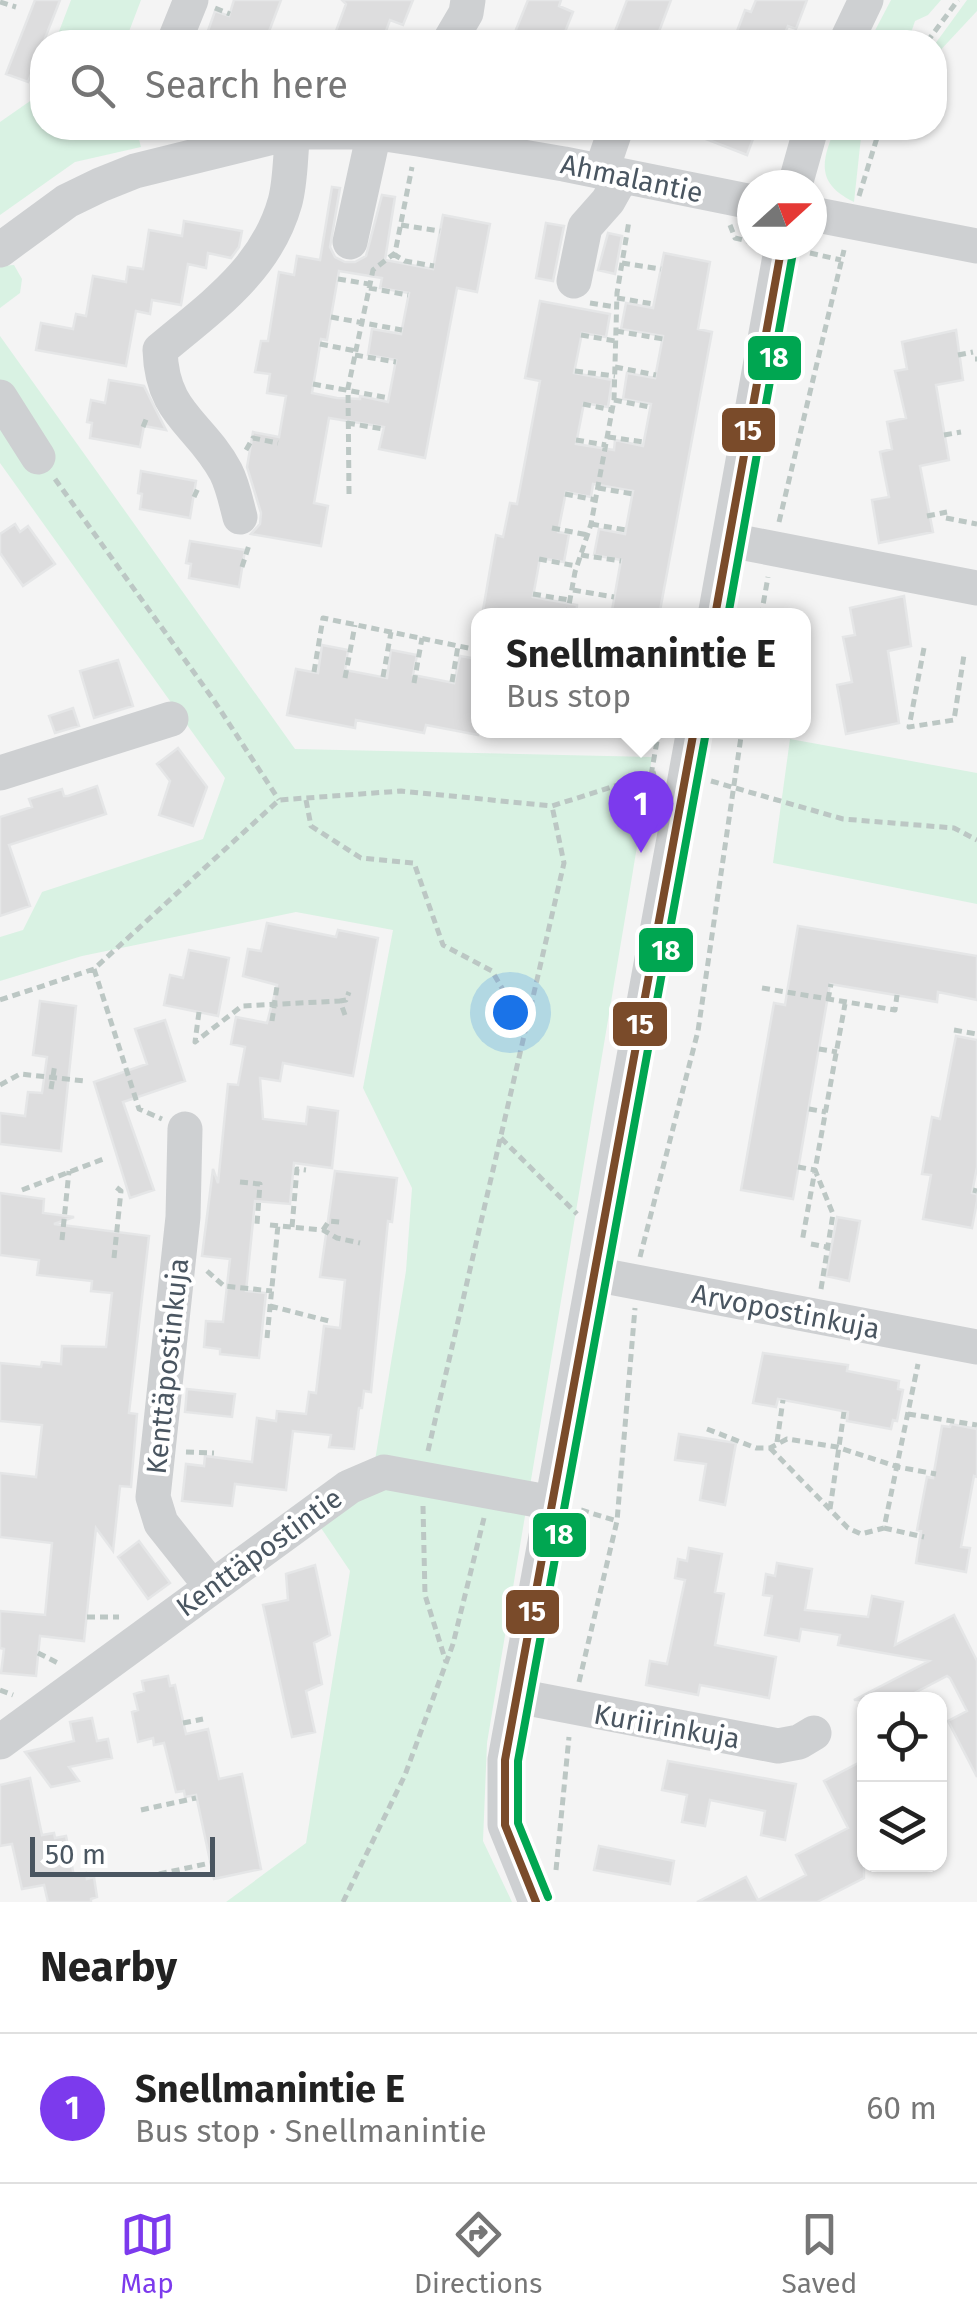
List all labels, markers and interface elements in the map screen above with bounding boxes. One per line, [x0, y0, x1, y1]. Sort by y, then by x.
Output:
search box [30, 30, 947, 140]
icon: search [65, 58, 120, 113]
text: Search here [145, 62, 348, 108]
street label: Ahmalantie [558, 147, 706, 210]
north arrow [737, 170, 827, 260]
line badge: 18 [746, 334, 803, 382]
text: 18 [759, 341, 789, 374]
line badge: 15 [720, 406, 777, 454]
text: 15 [734, 414, 762, 447]
popup [471, 608, 811, 738]
text: Snellmanintie E [506, 631, 776, 677]
text: Bus stop [506, 677, 631, 715]
pin: 1 [608, 770, 674, 853]
line badge: 18 [637, 926, 695, 974]
text: 18 [651, 934, 681, 967]
your location [485, 987, 536, 1038]
line badge: 15 [611, 1000, 669, 1048]
text: 15 [626, 1008, 654, 1041]
street label: Kenttäpostinkuja [140, 1256, 195, 1476]
street label: Arvopostinkuja [689, 1277, 883, 1346]
street label: Kenttäpostintie [170, 1481, 349, 1624]
line badge: 18 [531, 1511, 588, 1559]
text: 18 [544, 1518, 574, 1551]
line badge: 15 [504, 1588, 561, 1636]
text: 15 [518, 1595, 546, 1628]
map controls [857, 1692, 947, 1872]
button: locate [857, 1692, 947, 1782]
street label: Kuriirinkuja [591, 1697, 743, 1756]
button: layers [857, 1782, 947, 1872]
scale bar [30, 1832, 215, 1876]
text: 50 m [45, 1838, 106, 1871]
text: Nearby [40, 1942, 177, 1992]
text: Snellmanintie E [135, 2066, 405, 2112]
text: 1 [65, 2089, 80, 2127]
text: 60 m [866, 2089, 937, 2127]
text: Bus stop · Snellmanintie [135, 2112, 487, 2150]
tab: Map [120, 2207, 175, 2300]
tab: Directions [414, 2207, 542, 2300]
tab: Saved [782, 2207, 857, 2300]

